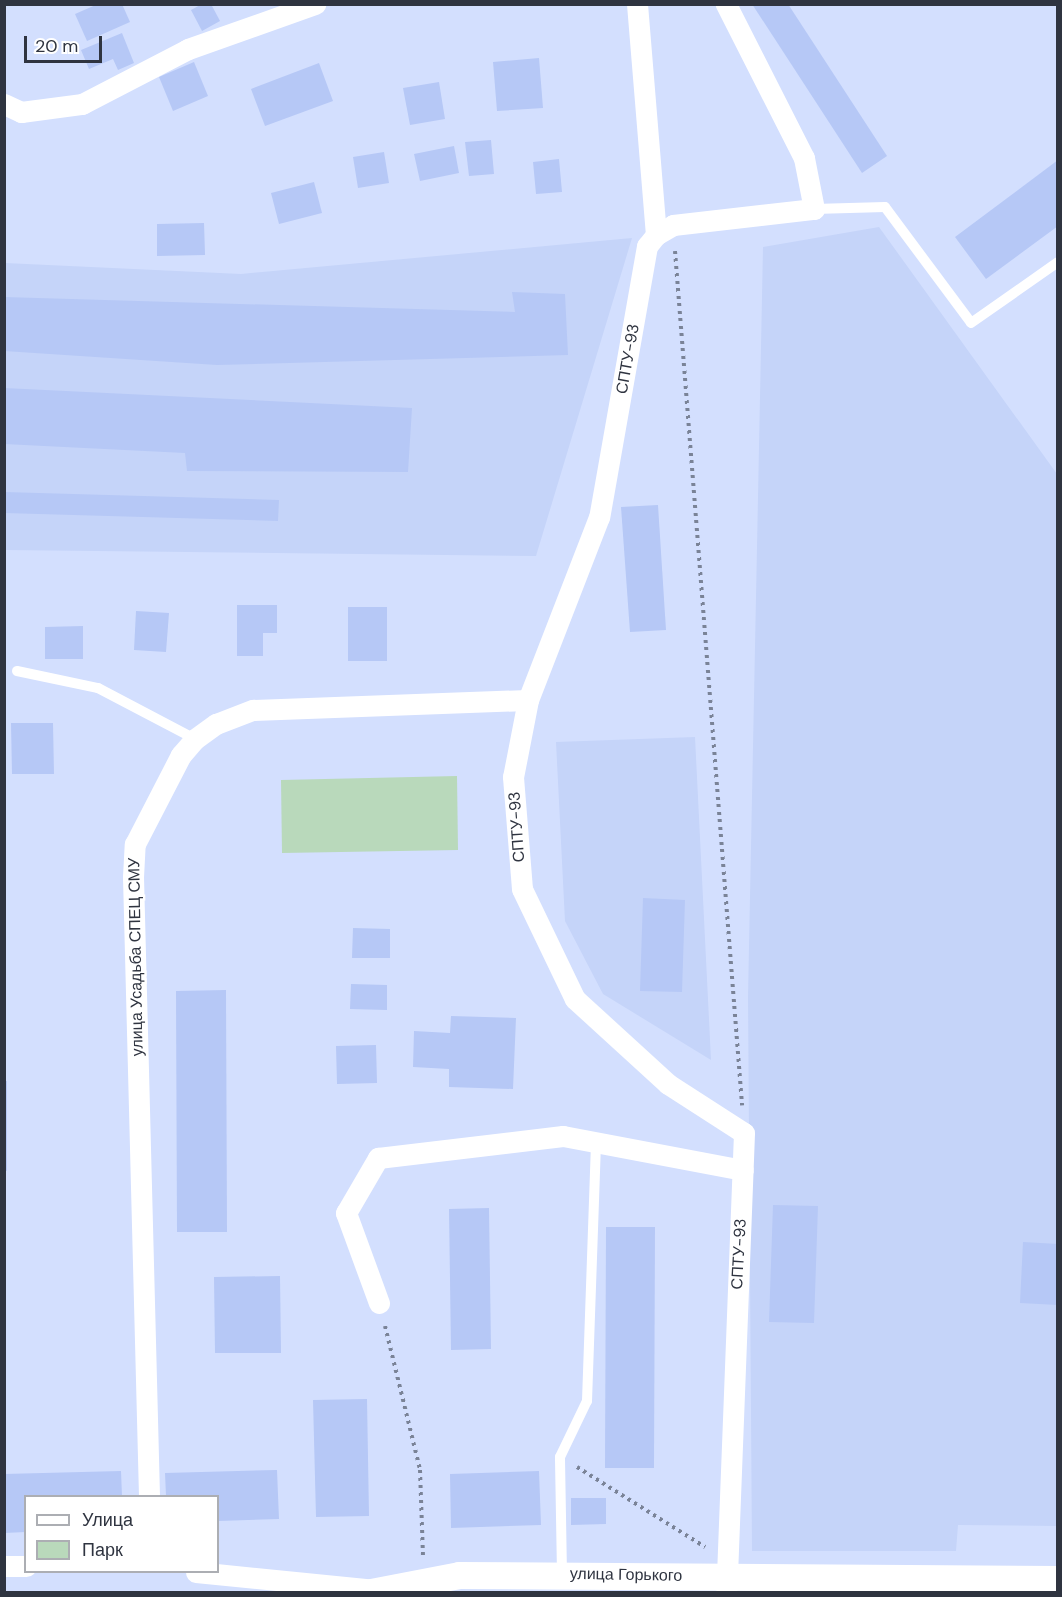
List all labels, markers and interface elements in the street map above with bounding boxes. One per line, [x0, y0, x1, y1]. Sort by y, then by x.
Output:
scale bar [27, 24, 105, 62]
text: 20 m [35, 34, 78, 58]
street label: СПТУ-93 [612, 322, 644, 396]
street label: СПТУ-93 [505, 791, 529, 863]
street label: улица Усадьба СПЕЦ СМУ [125, 858, 147, 1056]
street label: СПТУ-93 [728, 1218, 750, 1290]
legend [24, 1495, 219, 1573]
text: Улица [82, 1508, 133, 1532]
text: Парк [82, 1538, 123, 1562]
street label: улица Горького [570, 1564, 682, 1586]

